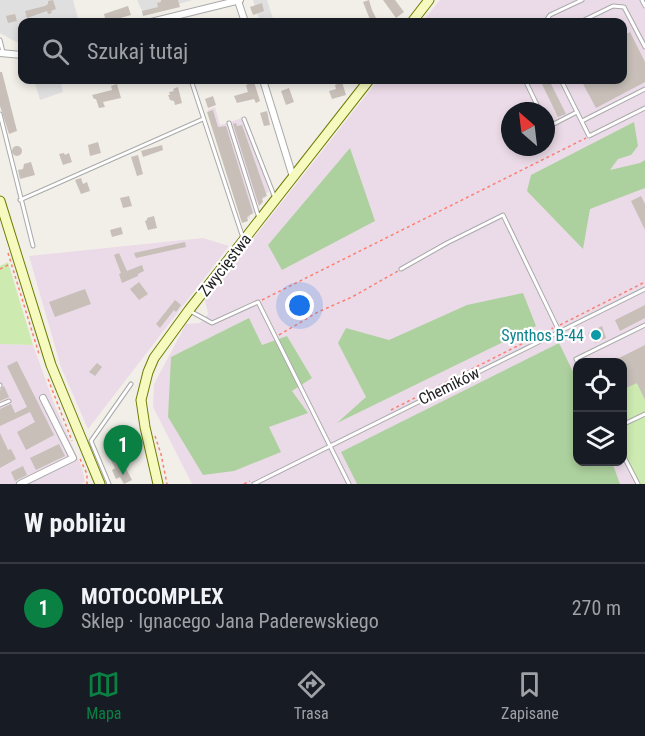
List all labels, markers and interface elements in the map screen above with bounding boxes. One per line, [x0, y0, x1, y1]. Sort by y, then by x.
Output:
search box [18, 18, 627, 84]
icon: search [39, 35, 72, 68]
text: Szukaj tutaj [87, 39, 188, 64]
north arrow [501, 102, 555, 156]
street label: Zwycięstwa [195, 230, 255, 300]
your location [285, 291, 314, 320]
place label: Synthos B-44 [501, 326, 584, 345]
marker: Synthos B-44 [589, 328, 603, 342]
map controls [573, 358, 627, 466]
button: locate [573, 358, 627, 412]
street label: Chemików [415, 363, 483, 409]
button: layers [573, 412, 627, 466]
pin: 1 [104, 426, 142, 475]
text: W pobliżu [24, 508, 126, 538]
text: MOTOCOMPLEX [81, 584, 224, 609]
text: 1 [38, 596, 49, 620]
text: 270 m [572, 596, 621, 620]
text: Sklep · Ignacego Jana Paderewskiego [81, 609, 379, 633]
tab: Mapa [86, 668, 121, 723]
tab: Trasa [294, 668, 329, 723]
tab: Zapisane [501, 668, 559, 723]

